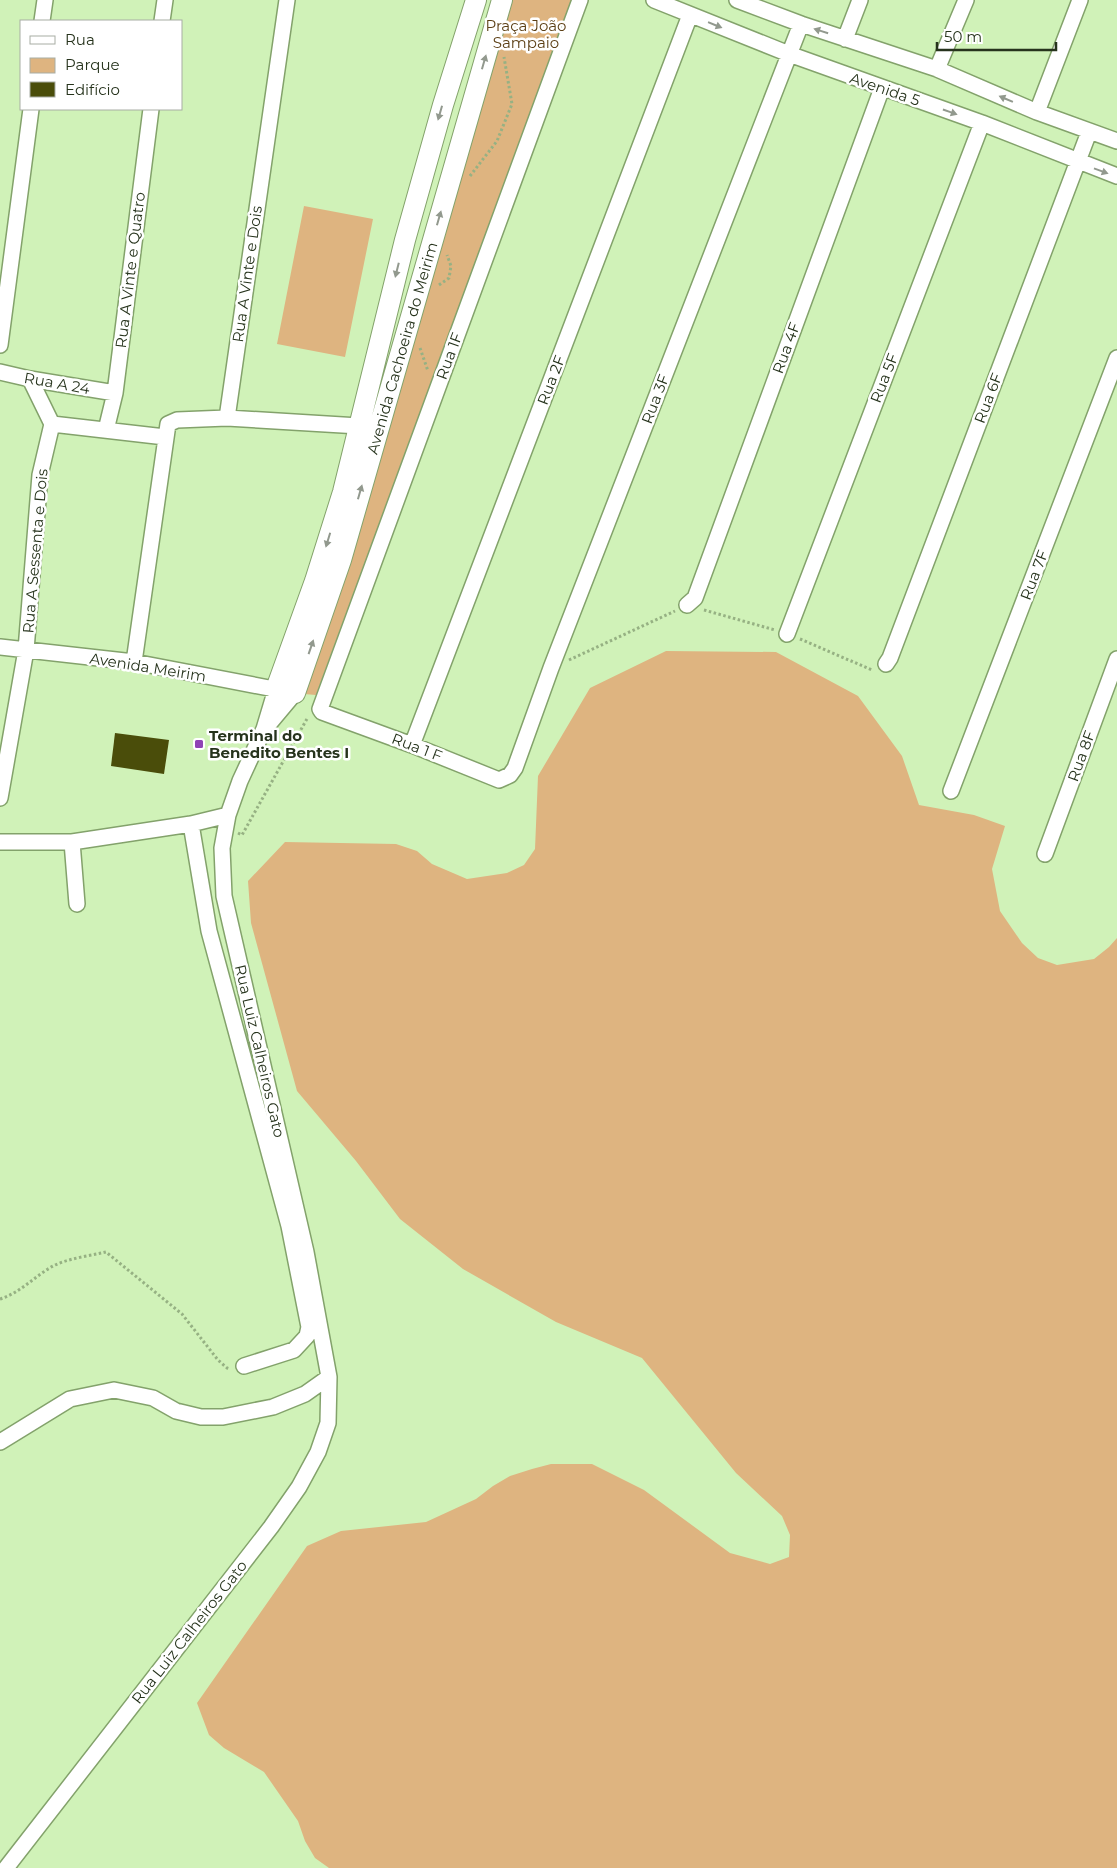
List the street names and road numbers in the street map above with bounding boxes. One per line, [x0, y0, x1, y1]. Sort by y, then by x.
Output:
street label: Avenida 5 [847, 68, 923, 110]
street label: Rua A Vinte e Quatro [111, 191, 149, 349]
street label: Rua A Vinte e Dois [228, 204, 266, 344]
street label: Avenida Cachoeira do Meirim [363, 240, 441, 456]
street label: Rua 4F [768, 320, 804, 376]
street label: Rua 1F [432, 330, 466, 382]
street label: Rua 5F [866, 350, 902, 406]
street label: Rua 2F [533, 352, 569, 408]
street label: Rua A 24 [23, 368, 91, 398]
street label: Rua 6F [970, 370, 1006, 426]
street label: Rua 3F [637, 371, 673, 427]
street label: Rua A Sessenta e Dois [18, 468, 52, 634]
street label: Rua 7F [1016, 547, 1052, 603]
street label: Avenida Meirim [88, 648, 208, 686]
street label: Rua 8F [1063, 728, 1099, 784]
street label: Rua 1 F [389, 729, 445, 765]
street label: Rua Luiz Calheiros Gato [231, 963, 289, 1139]
street label: Rua Luiz Calheiros Gato [127, 1556, 251, 1708]

